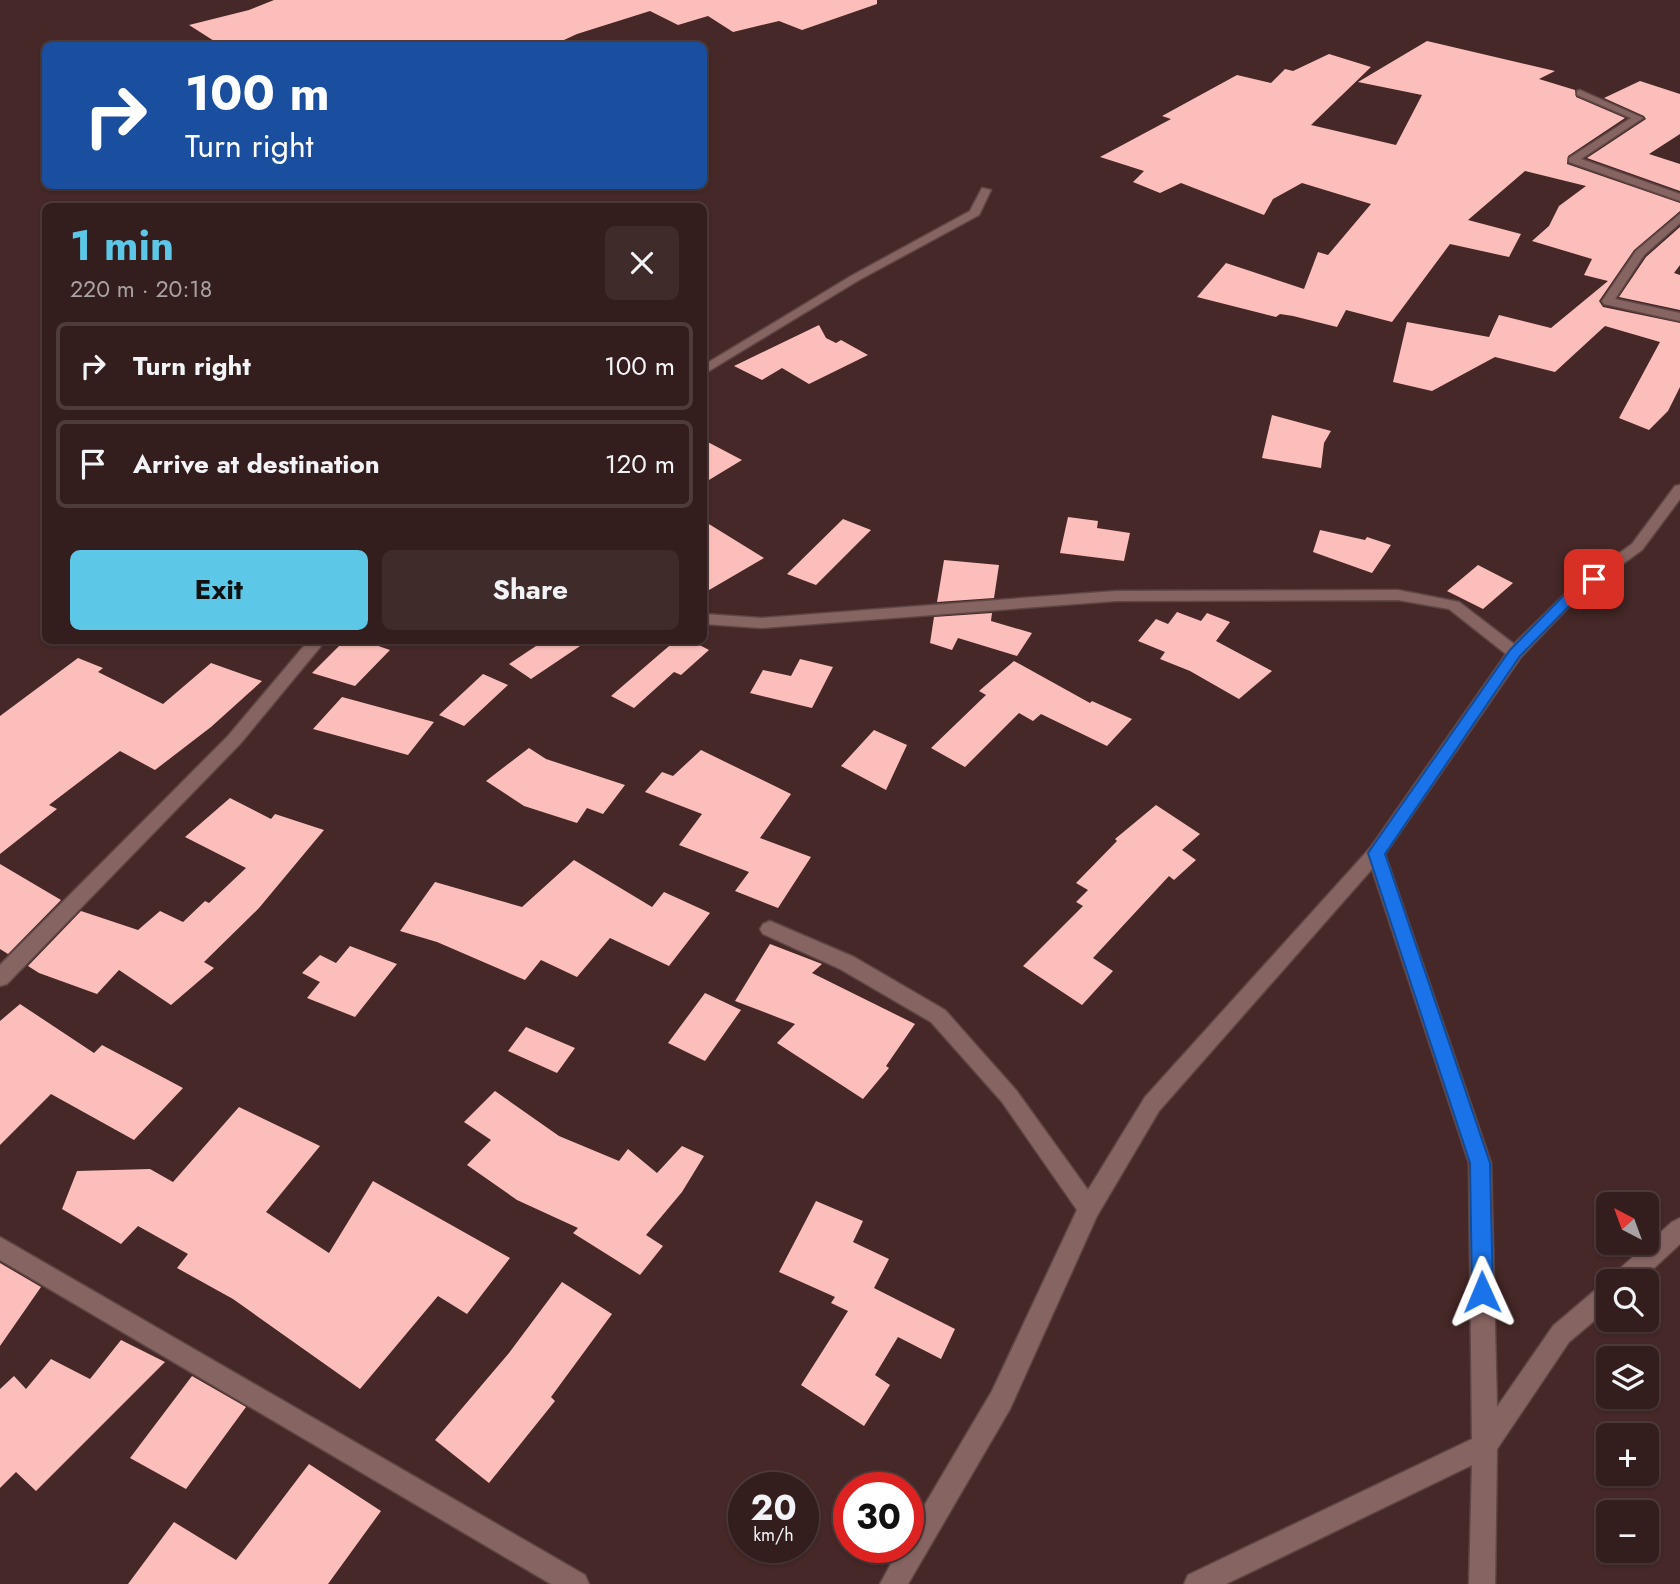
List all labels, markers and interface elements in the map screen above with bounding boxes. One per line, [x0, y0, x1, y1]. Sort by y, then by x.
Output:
text: 100 m [185, 58, 330, 128]
icon: right [70, 70, 161, 161]
text: Turn right [185, 123, 314, 169]
text: 1 min [70, 215, 174, 276]
button: close [605, 226, 679, 300]
text: 220 m · 20:18 [70, 272, 212, 306]
icon: right [74, 347, 112, 385]
text: Turn right [133, 347, 251, 385]
text: 100 m [604, 347, 675, 385]
icon: arrive [74, 445, 112, 483]
text: Arrive at destination [133, 445, 380, 483]
text: 120 m [605, 445, 675, 483]
pin [1564, 549, 1624, 609]
button: Exit [70, 550, 368, 630]
button: Share [382, 550, 679, 630]
icon: arrive [1575, 560, 1613, 598]
north arrow [1596, 1192, 1659, 1255]
map controls [1596, 1192, 1659, 1563]
position arrow [1445, 1255, 1519, 1329]
button: search [1596, 1269, 1659, 1332]
button: layers [1596, 1346, 1659, 1409]
button: + [1596, 1423, 1659, 1486]
speed limit sign: 30 [833, 1472, 924, 1563]
text: 20 [750, 1483, 797, 1533]
button: − [1596, 1500, 1659, 1563]
text: km/h [753, 1522, 794, 1548]

